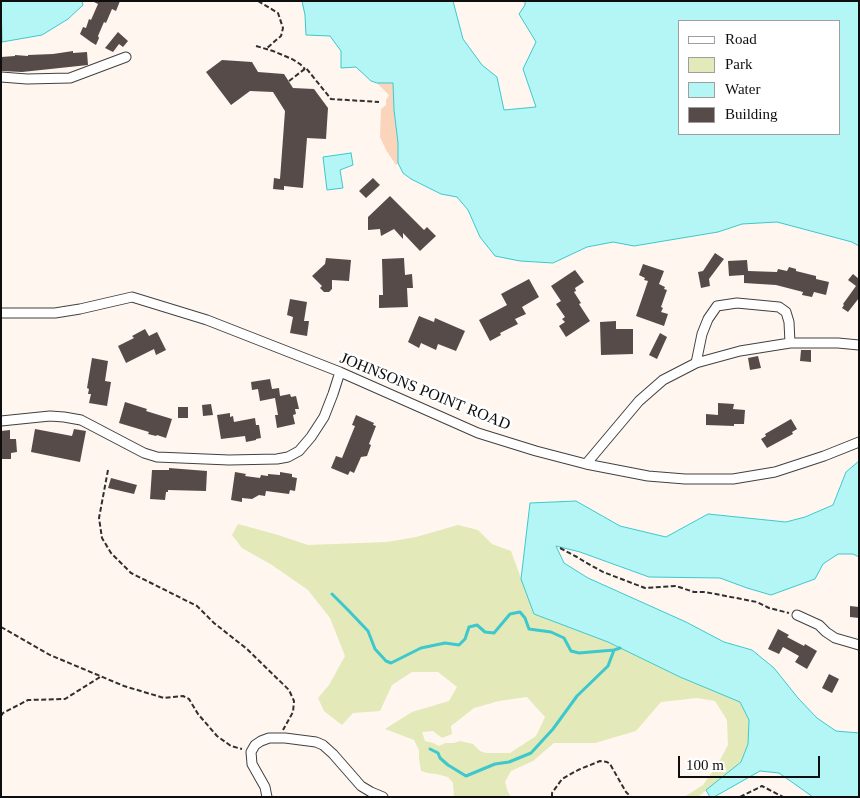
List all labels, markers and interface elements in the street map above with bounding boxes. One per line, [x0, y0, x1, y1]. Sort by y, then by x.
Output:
legend [678, 20, 840, 135]
text: Road [725, 31, 757, 47]
text: Park [725, 56, 753, 72]
text: Water [725, 81, 760, 97]
text: Building [725, 106, 778, 122]
street label: JOHNSONS POINT ROAD [337, 349, 513, 435]
scale bar [680, 746, 822, 778]
text: 100 m [686, 757, 724, 773]

